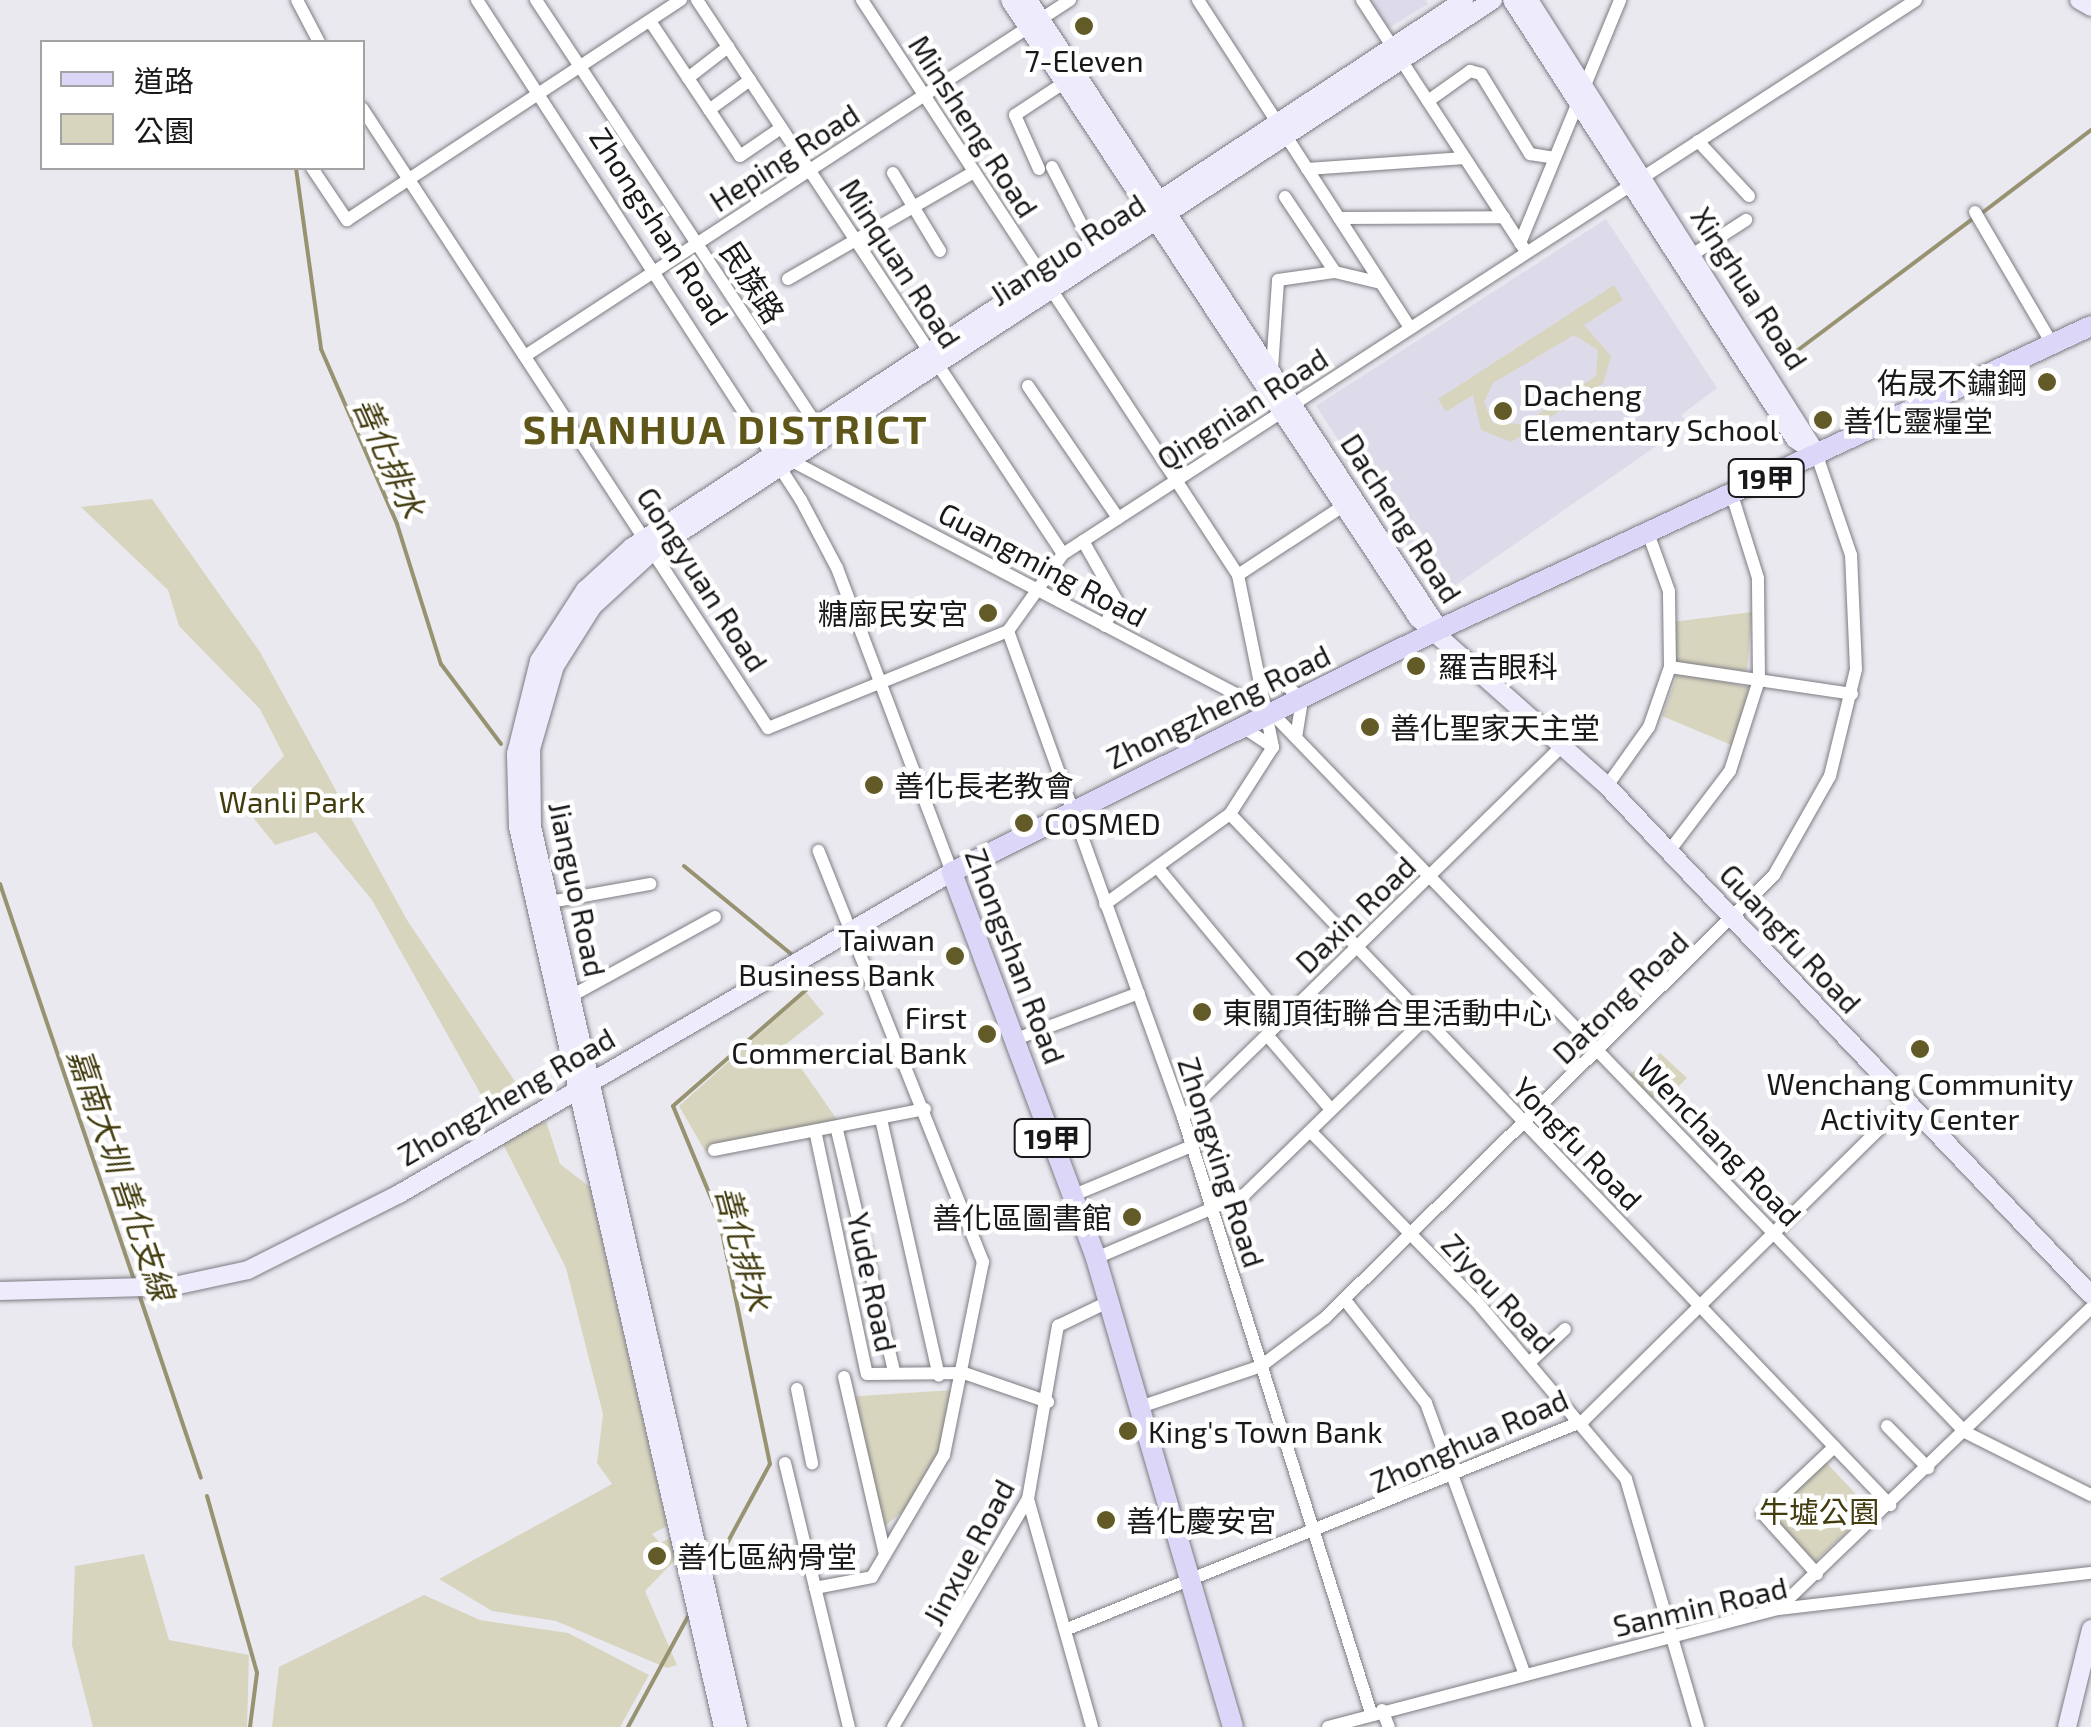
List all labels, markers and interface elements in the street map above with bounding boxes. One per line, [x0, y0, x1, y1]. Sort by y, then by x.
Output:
marker: 7-Eleven [1073, 15, 1095, 37]
street label: Minsheng Road [902, 28, 1046, 224]
legend [40, 40, 365, 170]
place label: 7-Eleven [1024, 42, 1144, 78]
text: 道路 [134, 62, 194, 98]
street label: Heping Road [703, 95, 865, 219]
text: 公園 [134, 112, 194, 148]
street label: Zhongshan Road [583, 121, 737, 331]
street label: Minquan Road [833, 171, 969, 355]
street label: Jianguo Road [982, 185, 1152, 313]
street label: Xinghua Road [1684, 200, 1816, 376]
street label: 民族路 [713, 234, 793, 330]
street label: Qingnian Road [1150, 339, 1334, 477]
place label: 佑晟不鏽鋼 [1877, 364, 2027, 400]
marker: 佑晟不鏽鋼 [2036, 371, 2058, 393]
place label: Dacheng Elementary School [1523, 376, 1779, 446]
water label: 善化排水 [346, 391, 434, 523]
marker: Dacheng Elementary School [1492, 400, 1514, 422]
place label: 善化靈糧堂 [1843, 402, 1993, 438]
district label: SHANHUA DISTRICT [522, 404, 930, 452]
marker: 善化靈糧堂 [1812, 409, 1834, 431]
street label: Dacheng Road [1334, 427, 1470, 609]
road number: 19甲 [1726, 455, 1806, 501]
street label: Gongyuan Road [630, 480, 776, 678]
street label: Guangming Road [933, 494, 1153, 634]
place label: 糖廍民安宮 [818, 595, 968, 631]
marker: 糖廍民安宮 [977, 602, 999, 624]
street label: Zhongzheng Road [1100, 636, 1336, 776]
place label: 羅吉眼科 [1438, 648, 1558, 684]
marker: 羅吉眼科 [1403, 653, 1429, 679]
place label: 善化聖家天主堂 [1390, 709, 1600, 745]
marker: 善化聖家天主堂 [1359, 716, 1381, 738]
place label: 善化長老教會 [894, 767, 1074, 803]
marker: 善化長老教會 [863, 774, 885, 796]
park label: Wanli Park [219, 783, 365, 819]
street label: Jianguo Road [542, 798, 614, 980]
place label: COSMED [1044, 805, 1161, 841]
marker: COSMED [1013, 812, 1035, 834]
street label: Zhongshan Road [958, 843, 1074, 1069]
street label: Daxin Road [1288, 848, 1422, 980]
street label: Guangfu Road [1713, 856, 1869, 1020]
place label: Taiwan Business Bank [738, 921, 935, 992]
street label: Datong Road [1545, 923, 1695, 1071]
marker: Taiwan Business Bank [944, 945, 966, 967]
place label: 東關頂街聯合里活動中心 [1222, 994, 1552, 1030]
place label: First Commercial Bank [731, 999, 967, 1070]
marker: 東關頂街聯合里活動中心 [1191, 1001, 1213, 1023]
street label: Zhongzheng Road [391, 1019, 621, 1173]
marker: First Commercial Bank [976, 1023, 998, 1045]
marker: Wenchang Community Activity Center [1909, 1038, 1931, 1060]
water label: 嘉南大圳 善化支線 [61, 1043, 183, 1305]
street label: Wenchang Road [1631, 1049, 1809, 1233]
street label: Zhongxing Road [1171, 1052, 1273, 1272]
place label: Wenchang Community Activity Center [1767, 1065, 2073, 1136]
street label: Yongfu Road [1506, 1069, 1650, 1217]
road number: 19甲 [1012, 1115, 1092, 1161]
water label: 善化排水 [709, 1181, 779, 1315]
place label: 善化區圖書館 [932, 1199, 1112, 1235]
marker: 善化區圖書館 [1121, 1206, 1143, 1228]
street label: Yude Road [841, 1209, 905, 1355]
street label: Ziyou Road [1435, 1226, 1563, 1360]
street label: Zhonghua Road [1365, 1380, 1573, 1500]
place label: King's Town Bank [1148, 1413, 1383, 1449]
marker: King's Town Bank [1117, 1420, 1139, 1442]
street label: Jinxue Road [915, 1473, 1021, 1631]
park label: 牛墟公園 [1759, 1493, 1879, 1529]
place label: 善化慶安宮 [1126, 1502, 1276, 1538]
marker: 善化慶安宮 [1095, 1509, 1117, 1531]
place label: 善化區納骨堂 [677, 1538, 857, 1574]
marker: 善化區納骨堂 [646, 1545, 668, 1567]
street label: Sanmin Road [1609, 1568, 1791, 1644]

